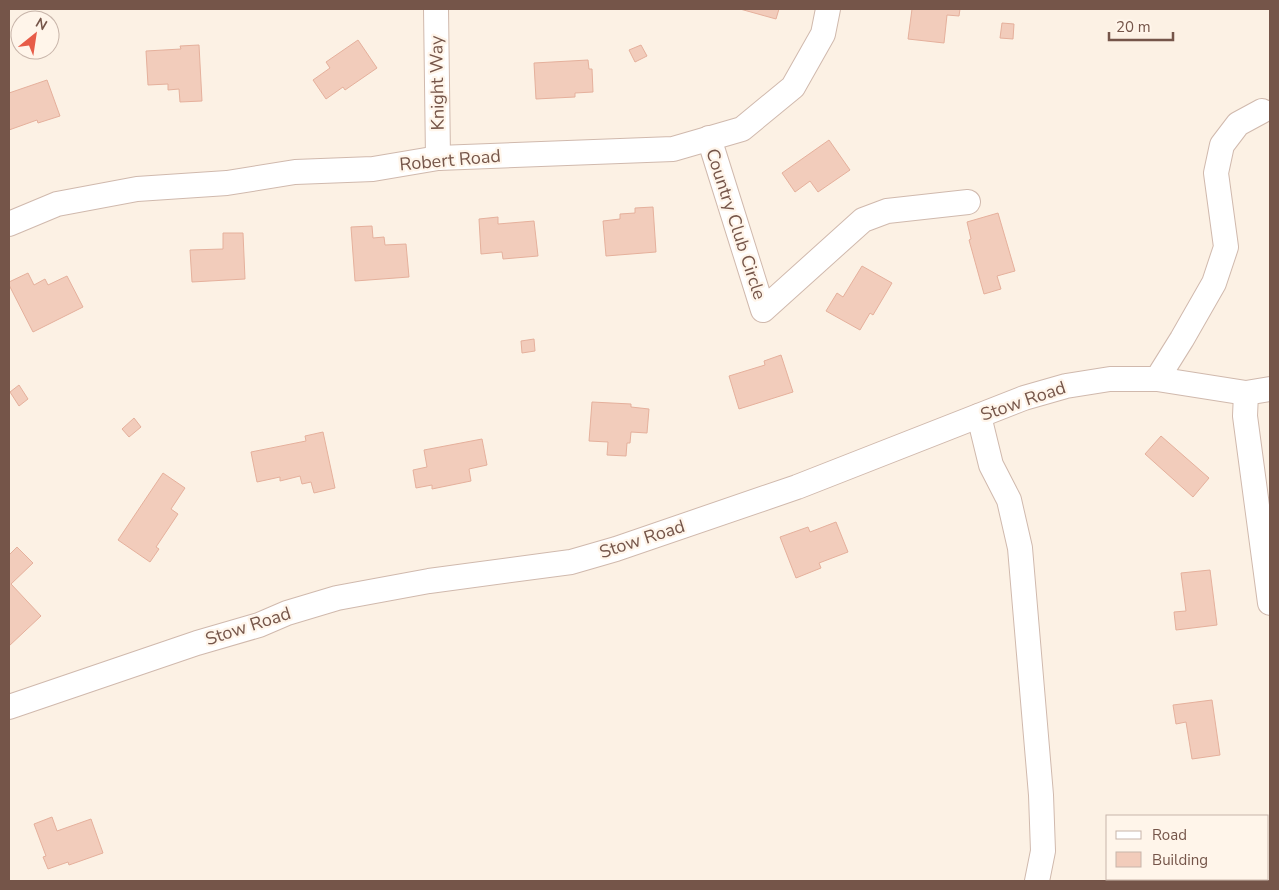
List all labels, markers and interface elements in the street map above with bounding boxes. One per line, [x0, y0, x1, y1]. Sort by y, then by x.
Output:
north arrow [10, 10, 60, 60]
scale bar [1109, 10, 1173, 42]
text: N [32, 13, 51, 35]
text: 20 m [1116, 17, 1151, 37]
street label: Knight Way [424, 35, 450, 131]
street label: Robert Road [398, 144, 502, 176]
street label: Country Club Circle [700, 145, 772, 303]
street label: Stow Road [977, 375, 1069, 427]
street label: Stow Road [596, 514, 688, 564]
street label: Stow Road [202, 601, 294, 651]
legend [1106, 815, 1269, 880]
text: Road [1152, 825, 1187, 845]
text: Building [1152, 850, 1208, 870]

